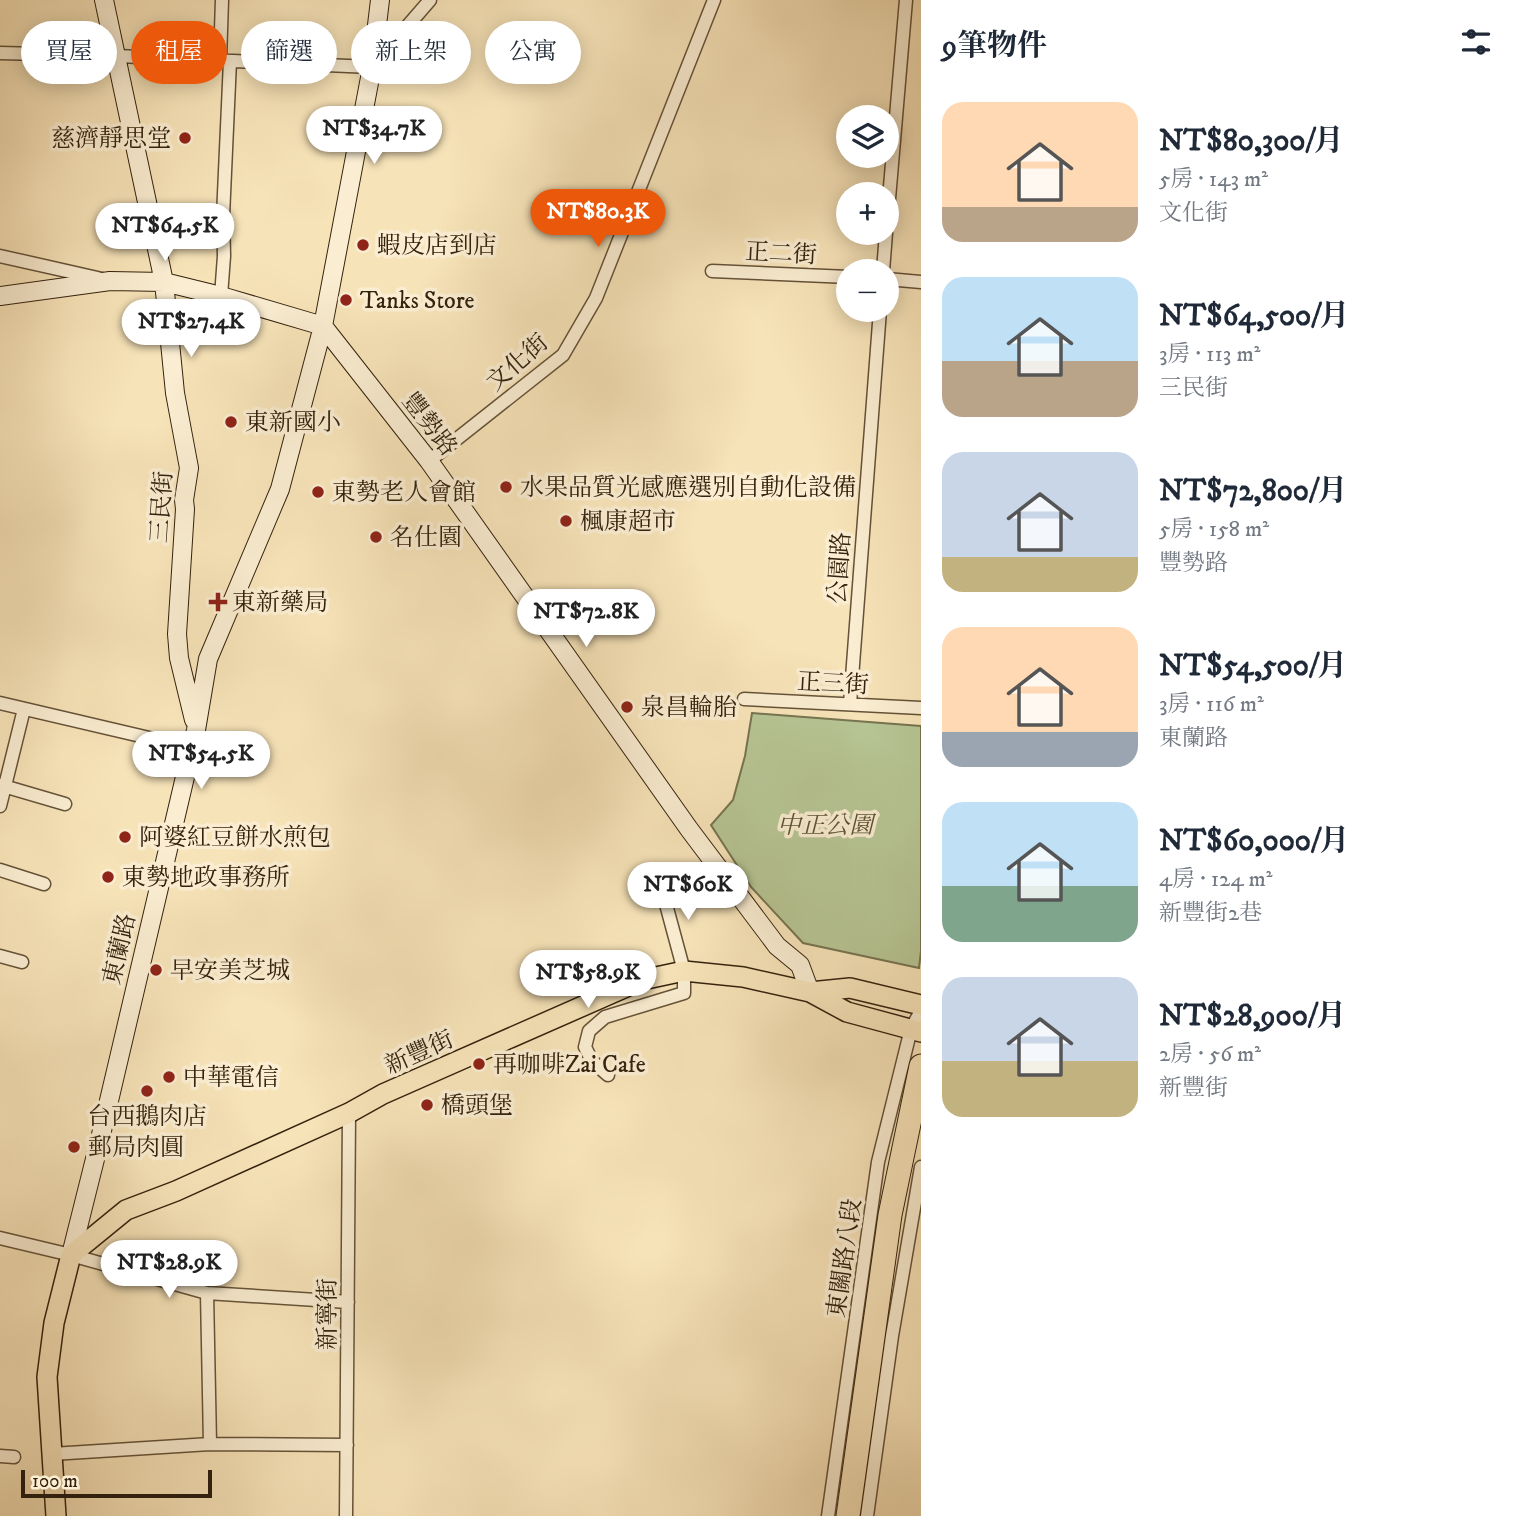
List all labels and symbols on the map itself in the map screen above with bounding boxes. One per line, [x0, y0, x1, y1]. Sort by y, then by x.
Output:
pin: NT$34.7K [302, 106, 446, 166]
place label: 慈濟靜思堂 [51, 124, 171, 154]
marker: 慈濟靜思堂 [177, 130, 193, 146]
pin: NT$80.3K [526, 190, 670, 249]
pin: NT$64.5K [93, 204, 237, 263]
place label: 蝦皮店到店 [377, 231, 497, 261]
marker: 蝦皮店到店 [355, 237, 371, 253]
street label: 正二街 [744, 237, 818, 271]
place label: Tanks Store [360, 286, 475, 316]
marker: Tanks Store [338, 292, 354, 308]
pin: NT$27.4K [119, 300, 263, 359]
street label: 文化街 [481, 328, 555, 398]
street label: 豐勢路 [395, 387, 463, 462]
place label: 東新國小 [245, 408, 341, 438]
marker: 東新國小 [223, 414, 239, 430]
street label: 三民街 [145, 470, 179, 544]
place label: 水果品質光感應選別自動化設備 [520, 473, 856, 503]
place label: 東勢老人會館 [332, 478, 476, 508]
marker: 水果品質光感應選別自動化設備 [498, 479, 514, 495]
marker: 東勢老人會館 [310, 484, 326, 500]
place label: 楓康超市 [580, 507, 676, 537]
marker: 楓康超市 [558, 513, 574, 529]
place label: 名仕園 [390, 523, 462, 553]
marker: 名仕園 [368, 529, 384, 545]
street label: 公園路 [823, 531, 857, 605]
place label: 東新藥局 [232, 588, 328, 618]
pin: NT$72.8K [514, 590, 658, 649]
marker: 東新藥局 [210, 594, 226, 610]
street label: 正三街 [796, 667, 870, 701]
place label: 泉昌輪胎 [641, 693, 737, 723]
marker: 泉昌輪胎 [619, 699, 635, 715]
pin: NT$54.5K [129, 732, 273, 791]
park label: 中正公園 [777, 811, 877, 841]
place label: 阿婆紅豆餅水煎包 [139, 823, 331, 853]
marker: 阿婆紅豆餅水煎包 [117, 829, 133, 845]
pin: NT$60K [631, 862, 745, 922]
place label: 東勢地政事務所 [122, 863, 290, 893]
marker: 東勢地政事務所 [100, 869, 116, 885]
street label: 東蘭路 [97, 911, 143, 988]
pin: NT$58.9K [516, 950, 660, 1010]
place label: 早安美芝城 [170, 956, 290, 986]
marker: 早安美芝城 [148, 962, 164, 978]
street label: 新豐街 [380, 1025, 458, 1081]
place label: 再咖啡Zai Cafe [493, 1050, 646, 1080]
marker: 再咖啡Zai Cafe [471, 1056, 487, 1072]
place label: 中華電信 [183, 1063, 279, 1093]
marker: 中華電信 [161, 1069, 177, 1085]
marker: 台西鵝肉店 [139, 1083, 155, 1099]
place label: 橋頭堡 [441, 1091, 513, 1121]
marker: 橋頭堡 [419, 1097, 435, 1113]
place label: 台西鵝肉店 [87, 1102, 207, 1132]
place label: 郵局肉圓 [88, 1133, 184, 1163]
marker: 郵局肉圓 [66, 1139, 82, 1155]
street label: 東關路八段 [822, 1197, 868, 1320]
pin: NT$28.9K [97, 1240, 241, 1300]
street label: 新寧街 [313, 1278, 343, 1350]
scale bar [21, 1467, 212, 1499]

